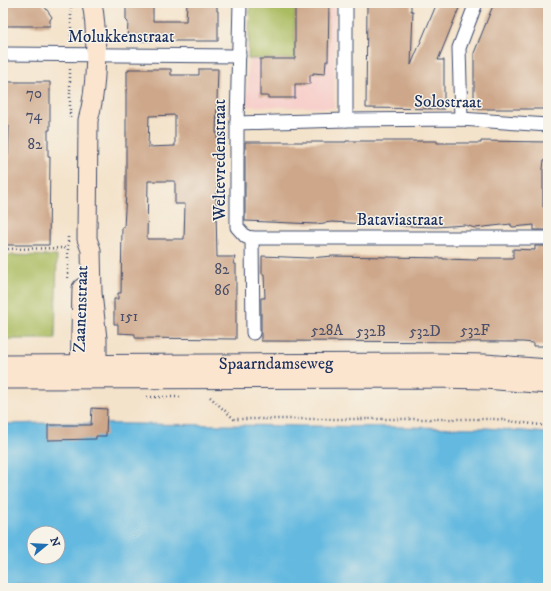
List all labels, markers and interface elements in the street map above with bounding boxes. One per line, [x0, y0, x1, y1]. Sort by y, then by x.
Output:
street label: Molukkenstraat [68, 26, 175, 48]
house number: 70 [26, 84, 42, 103]
street label: Solostraat [414, 90, 483, 114]
street label: Weltevredenstraat [209, 98, 231, 222]
house number: 74 [26, 106, 43, 125]
house number: 82 [28, 135, 43, 154]
street label: Bataviastraat [356, 209, 444, 231]
house number: 82 [215, 260, 230, 279]
street label: Zaanenstraat [68, 264, 94, 353]
house number: 86 [214, 281, 231, 300]
house number: 151 [120, 307, 138, 326]
house number: 528A [311, 321, 343, 340]
house number: 532F [460, 321, 490, 340]
house number: 532B [356, 322, 386, 341]
house number: 532D [409, 322, 441, 341]
street label: Spaarndamseweg [219, 352, 334, 375]
north arrow [26, 525, 66, 565]
text: N [47, 536, 63, 549]

